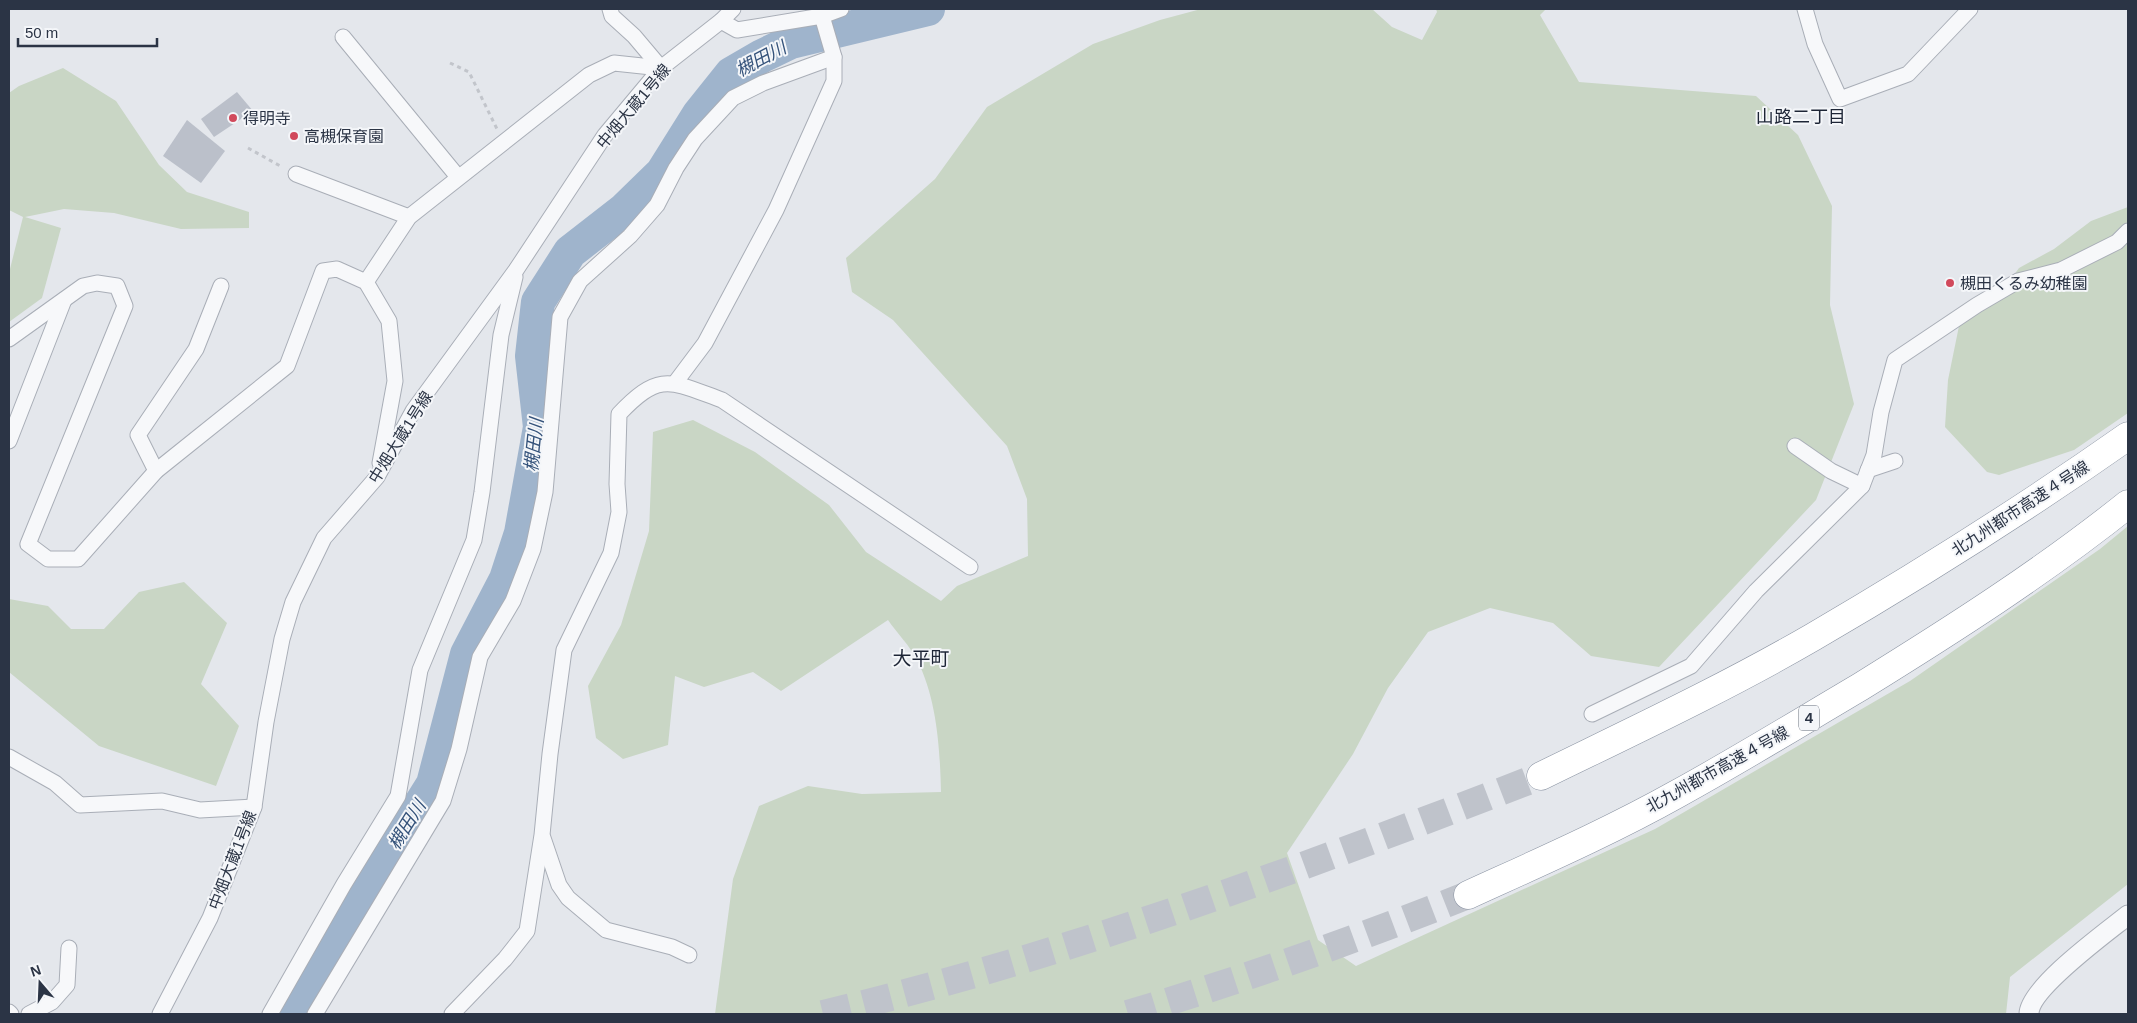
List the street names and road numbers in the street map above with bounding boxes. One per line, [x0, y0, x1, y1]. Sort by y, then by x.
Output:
street label: 中畑大蔵1号線 [593, 61, 674, 152]
street label: 中畑大蔵1号線 [365, 388, 435, 486]
street label: 北九州都市高速４号線 [1949, 458, 2092, 559]
road number: 4 [1799, 706, 1819, 730]
street label: 北九州都市高速４号線 [1643, 723, 1791, 816]
street label: 中畑大蔵1号線 [206, 808, 259, 912]

